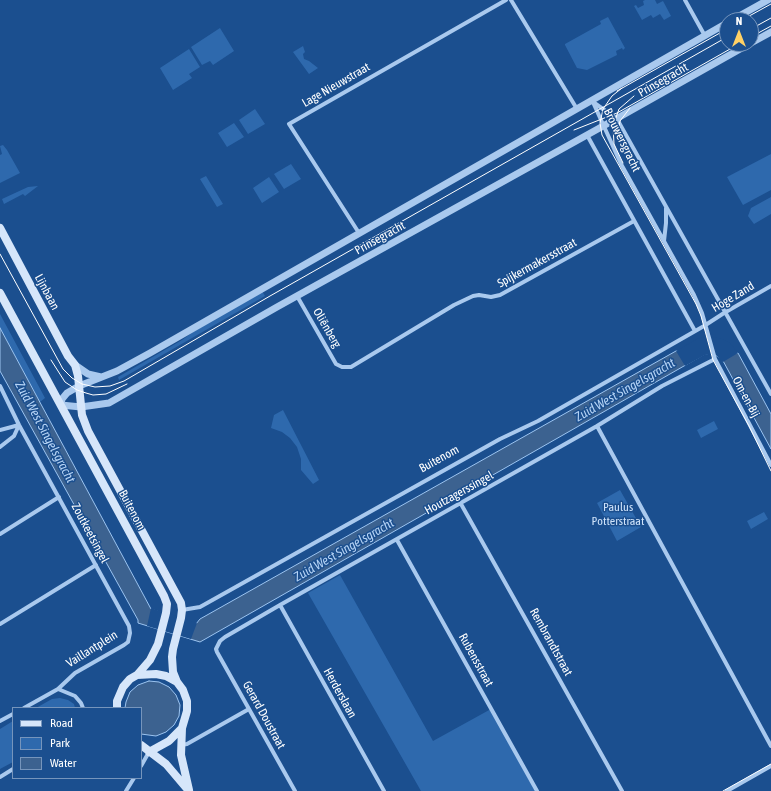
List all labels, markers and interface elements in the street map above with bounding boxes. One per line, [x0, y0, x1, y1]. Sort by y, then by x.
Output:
north arrow [719, 12, 759, 52]
text: N [736, 15, 742, 27]
street label: Lage Nieuwstraat [299, 60, 373, 110]
street label: Prinsegracht [635, 60, 691, 100]
street label: Brouwersgracht [600, 106, 644, 174]
street label: Prinsegracht [352, 218, 408, 258]
street label: Spijkermakersstraat [495, 235, 579, 291]
street label: Lijnbaan [32, 272, 62, 312]
street label: Hoge Zand [709, 279, 757, 315]
street label: Oliënberg [310, 305, 344, 351]
water label: Zuid West Singelsgracht [572, 355, 678, 425]
street label: Om-en-Bij [729, 374, 763, 420]
water label: Zuid West Singelsgracht [12, 378, 78, 486]
street label: Buitenom [417, 442, 461, 476]
street label: Houtzagerssingel [422, 468, 496, 518]
street label: Buitenom [116, 488, 148, 532]
street label: Zoutkeetsingel [68, 500, 112, 566]
park label: Paulus Potterstraat [592, 500, 644, 528]
water label: Zuid West Singelsgracht [291, 515, 397, 585]
street label: Rembrandtstraat [526, 606, 576, 678]
street label: Vaillantplein [64, 628, 120, 670]
street label: Rubensstraat [455, 631, 497, 689]
street label: Herderslaan [320, 665, 360, 721]
street label: Gerard Doustraat [239, 679, 289, 751]
legend [12, 707, 142, 779]
text: Road [50, 716, 73, 730]
text: Park [50, 736, 70, 750]
text: Water [50, 756, 76, 770]

